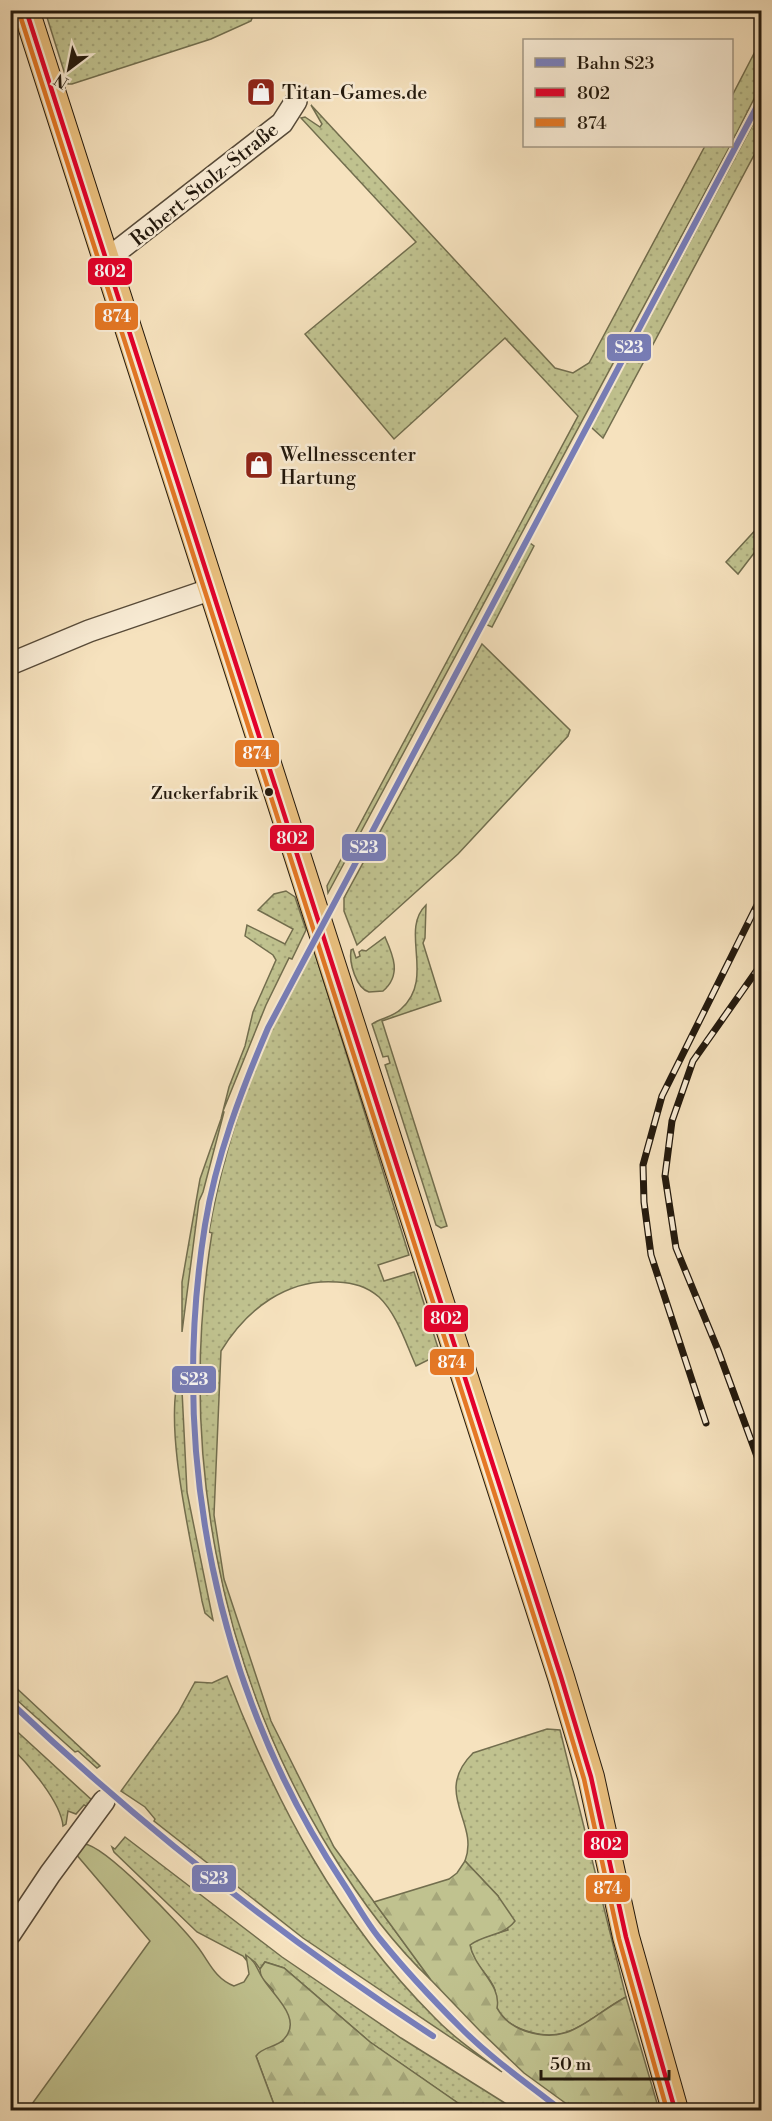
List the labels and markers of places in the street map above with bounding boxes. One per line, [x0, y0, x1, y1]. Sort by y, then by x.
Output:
shop icon: Titan-Games.de [245, 76, 277, 108]
place label: Titan-Games.de [282, 81, 427, 106]
place label: Wellnesscenter Hartung [279, 443, 416, 491]
shop icon: Wellnesscenter Hartung [243, 449, 275, 481]
place label: Zuckerfabrik [151, 782, 260, 805]
marker: Zuckerfabrik [263, 786, 275, 798]

